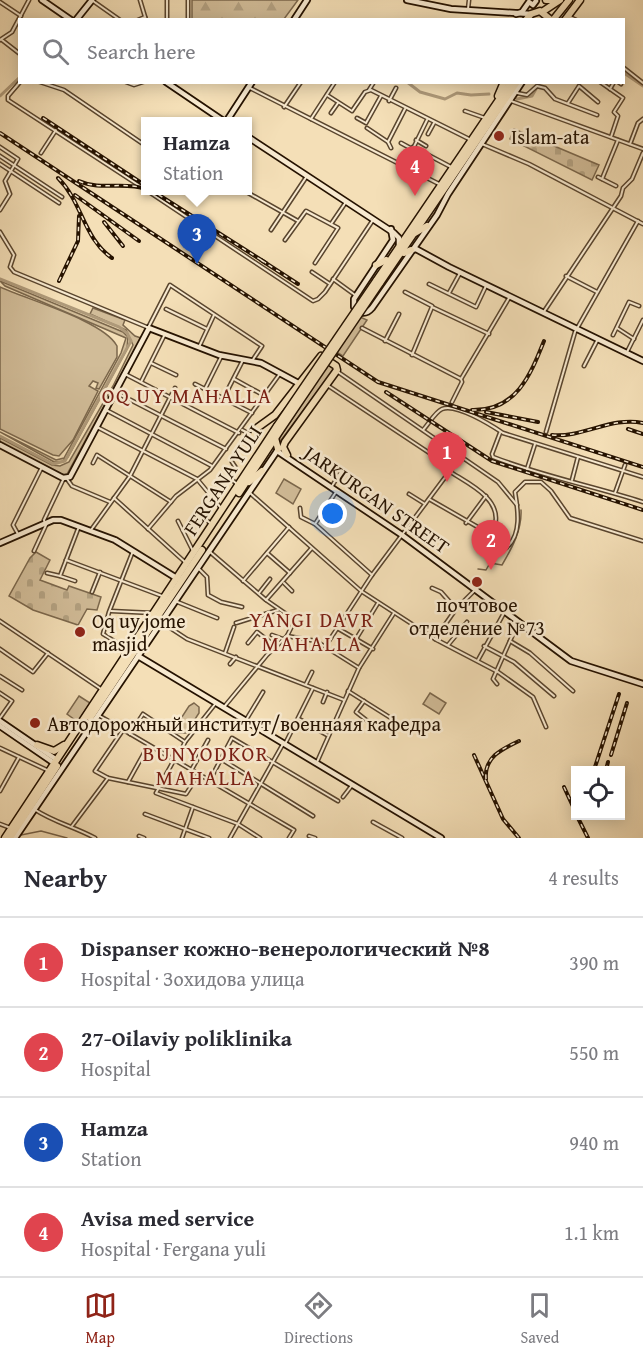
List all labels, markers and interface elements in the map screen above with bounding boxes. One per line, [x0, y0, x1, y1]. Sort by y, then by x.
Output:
search box [18, 18, 625, 84]
icon: search [39, 35, 72, 68]
text: Search here [87, 35, 196, 67]
popup [141, 117, 252, 195]
place label: Islam-ata [511, 122, 590, 151]
text: Hamza [163, 126, 230, 158]
marker: Islam-ata [492, 129, 506, 143]
pin: 4 [396, 146, 434, 196]
text: Station [163, 158, 223, 187]
pin: 3 [178, 214, 216, 264]
district label: OQ UY MAHALLA [102, 380, 272, 411]
street label: FERGANA YULI [176, 419, 268, 541]
pin: 1 [428, 432, 466, 482]
street label: JARKURGAN STREET [296, 436, 456, 560]
your location [318, 499, 347, 528]
pin: 2 [472, 520, 510, 570]
marker: почтовое отделение №73 [470, 575, 484, 589]
place label: почтовое отделение №73 [409, 590, 545, 642]
district label: YANGI DAVR MAHALLA [250, 604, 374, 659]
place label: Oq uy jome masjid [92, 606, 186, 658]
marker: Oq uy jome masjid [73, 625, 87, 639]
place label: Автодорожный институт/военнаяя кафедра [47, 709, 441, 738]
marker: Автодорожный институт/военнаяя кафедра [28, 716, 42, 730]
district label: BUNYODKOR MAHALLA [143, 738, 269, 793]
map controls [571, 766, 625, 820]
button: locate [571, 766, 625, 820]
text: Nearby [24, 858, 107, 897]
text: 4 results [548, 863, 619, 892]
text: Dispanser кожно-венерологический №8 [81, 932, 490, 964]
text: 1 [38, 948, 49, 977]
text: 390 m [569, 948, 619, 977]
text: Hospital · Зохидова улица [81, 964, 304, 993]
text: 27-Oilaviy poliklinika [81, 1022, 292, 1054]
text: 2 [38, 1038, 49, 1067]
text: 550 m [569, 1038, 619, 1067]
text: Hospital [81, 1054, 151, 1083]
text: Hamza [81, 1112, 148, 1144]
text: 3 [38, 1128, 49, 1157]
text: 940 m [569, 1128, 619, 1157]
text: Station [81, 1144, 141, 1173]
text: Avisa med service [81, 1202, 254, 1234]
text: 4 [38, 1218, 49, 1247]
text: 1.1 km [564, 1218, 619, 1247]
text: Hospital · Fergana yuli [81, 1234, 266, 1263]
tab: Map [84, 1289, 117, 1349]
tab: Directions [284, 1289, 353, 1349]
tab: Saved [520, 1289, 559, 1349]

